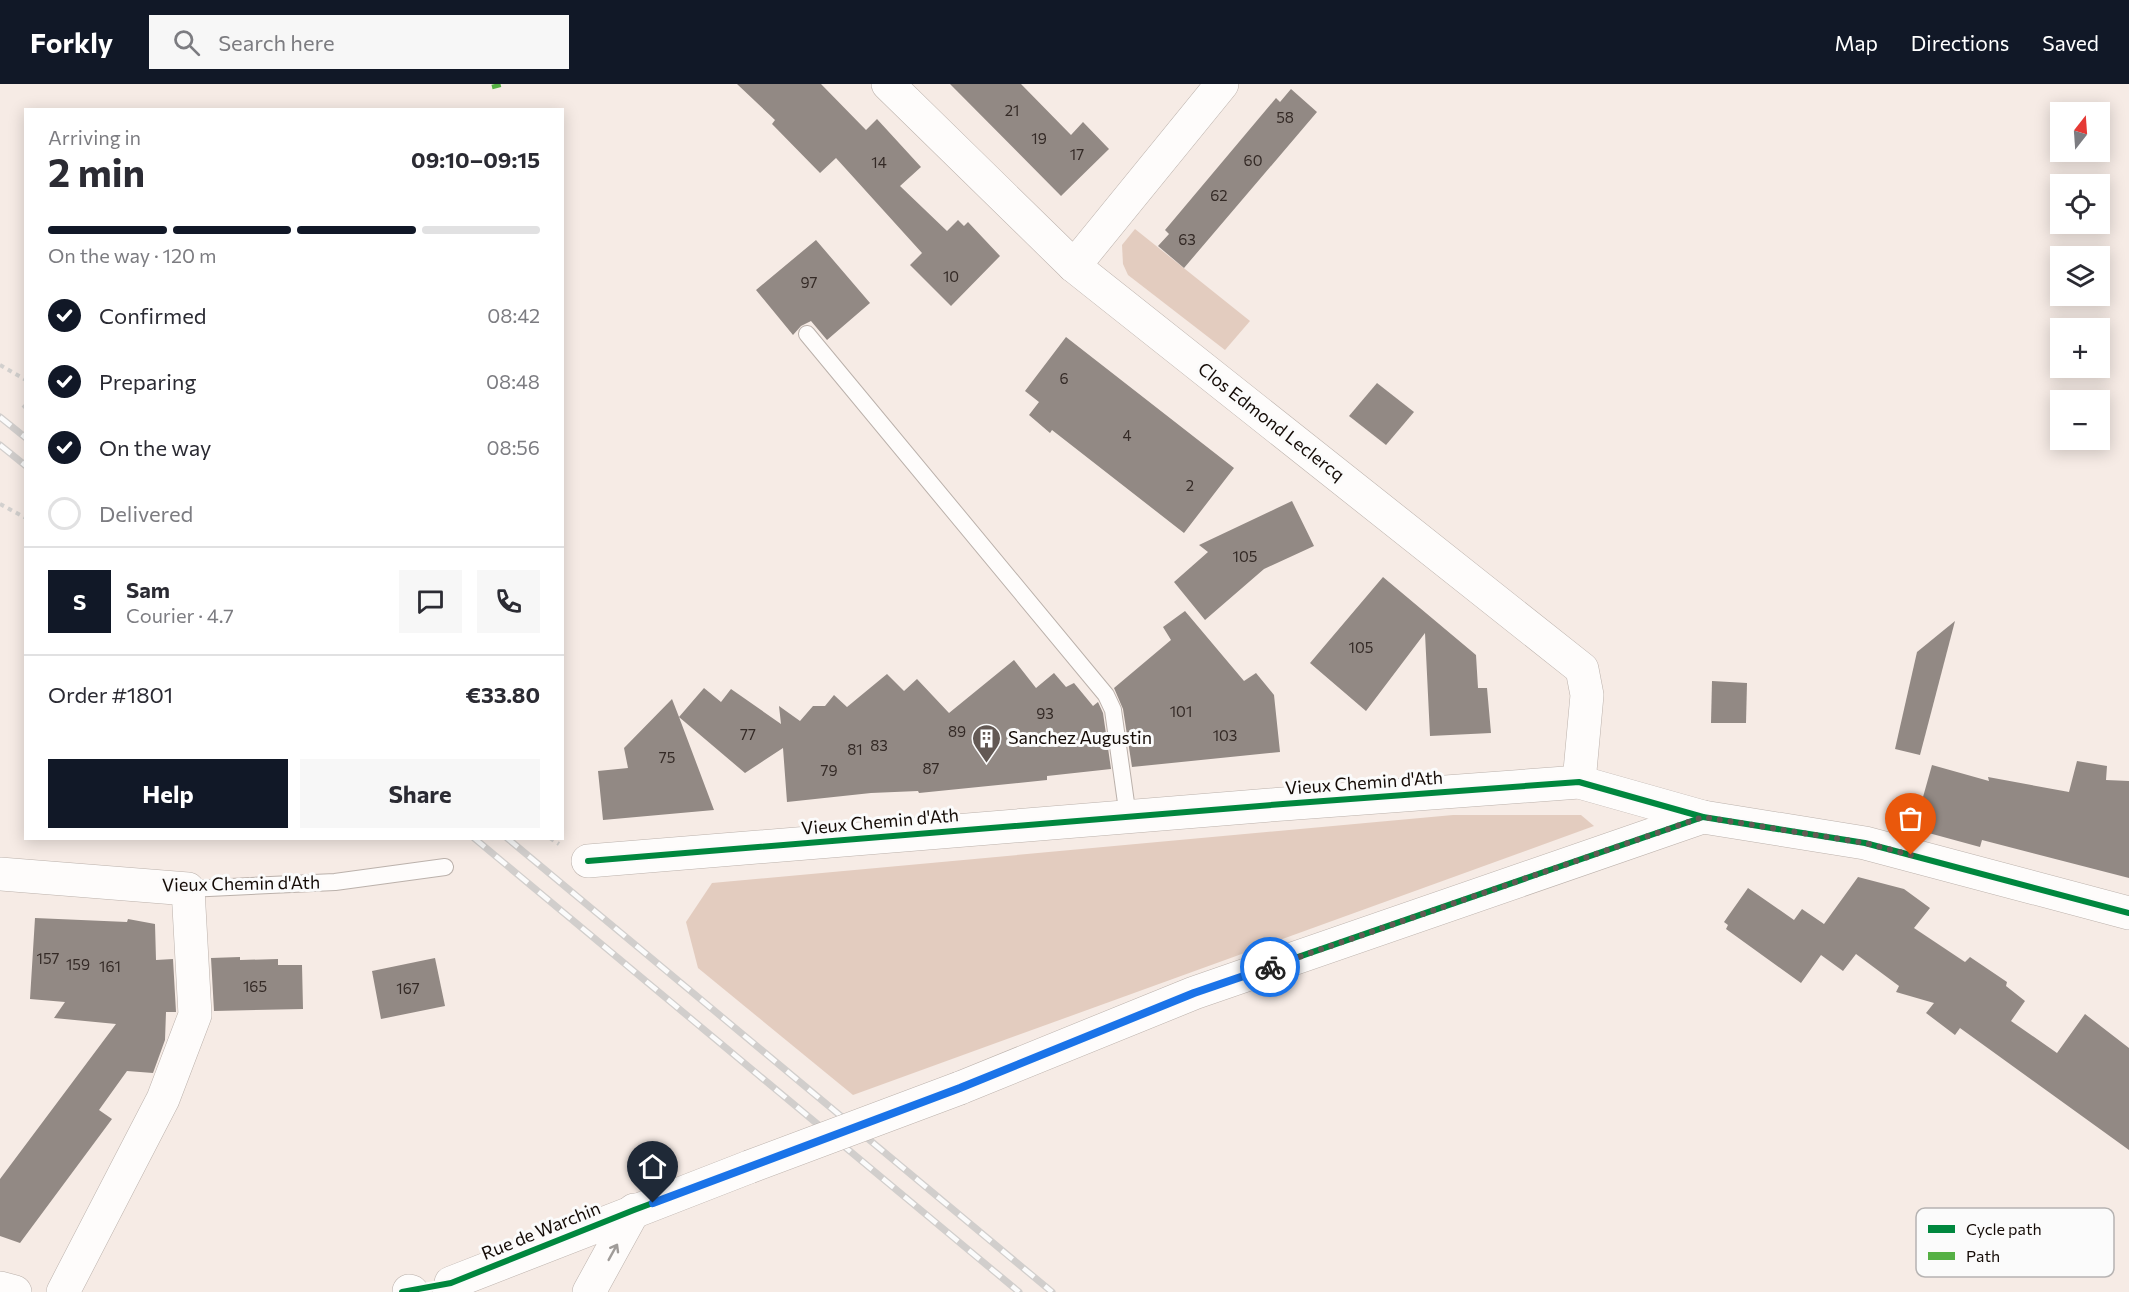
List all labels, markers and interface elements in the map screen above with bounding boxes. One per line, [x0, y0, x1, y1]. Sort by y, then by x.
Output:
search box [149, 15, 569, 69]
text: Forkly [30, 25, 113, 59]
icon: search [170, 26, 203, 59]
text: Search here [218, 29, 335, 56]
text: Map [1835, 30, 1878, 55]
text: Directions [1911, 30, 2009, 55]
text: Saved [2042, 30, 2099, 55]
house number: 21 [1005, 101, 1019, 119]
north arrow [2050, 102, 2110, 162]
map controls [2050, 102, 2110, 450]
house number: 58 [1276, 108, 1294, 126]
text: Arriving in [48, 125, 141, 149]
house number: 19 [1031, 129, 1047, 147]
house number: 17 [1070, 145, 1084, 163]
text: 09:10–09:15 [411, 146, 540, 173]
text: 2 min [48, 147, 145, 195]
house number: 60 [1244, 151, 1262, 169]
house number: 14 [871, 153, 887, 171]
button: locate [2050, 174, 2110, 234]
house number: 62 [1210, 186, 1228, 204]
house number: 63 [1178, 230, 1196, 248]
text: On the way · 120 m [48, 243, 216, 267]
button: layers [2050, 246, 2110, 306]
house number: 10 [943, 267, 959, 285]
house number: 97 [801, 273, 818, 291]
icon: check [48, 299, 81, 332]
text: Confirmed [99, 302, 206, 329]
text: 08:42 [487, 303, 540, 327]
button: + [2050, 318, 2110, 378]
street label: Clos Edmond Leclercq [1194, 357, 1349, 485]
icon: check [48, 365, 81, 398]
text: Preparing [99, 368, 196, 395]
text: 08:48 [486, 369, 540, 393]
house number: 6 [1059, 369, 1069, 387]
button: − [2050, 390, 2110, 450]
house number: 4 [1123, 426, 1132, 444]
icon: check [48, 431, 81, 464]
text: On the way [99, 434, 211, 461]
text: 08:56 [486, 435, 540, 459]
house number: 2 [1186, 476, 1194, 494]
text: Delivered [99, 500, 193, 527]
house number: 105 [1233, 547, 1257, 565]
button: chat [399, 570, 462, 633]
button: phone [477, 570, 540, 633]
text: Sam [126, 576, 170, 603]
text: S [73, 588, 86, 615]
text: Courier · 4.7 [126, 603, 234, 627]
house number: 105 [1349, 638, 1373, 656]
text: Order #1801 [48, 681, 173, 708]
text: €33.80 [466, 681, 540, 708]
house number: 101 [1170, 702, 1192, 720]
house number: 93 [1036, 704, 1054, 722]
house number: 89 [948, 722, 966, 740]
building icon: Sanchez Augustin [971, 722, 1003, 764]
house number: 77 [740, 725, 756, 743]
place label: Sanchez Augustin [1008, 726, 1152, 748]
house number: 103 [1213, 726, 1237, 744]
house number: 83 [870, 736, 888, 754]
house number: 81 [847, 740, 863, 758]
house number: 75 [659, 748, 675, 766]
button: Help [48, 759, 288, 828]
button: Share [300, 759, 540, 828]
house number: 87 [923, 759, 940, 777]
house number: 79 [821, 761, 837, 779]
street label: Vieux Chemin d'Ath [1284, 766, 1444, 798]
pin [1885, 793, 1936, 855]
icon: bag [1894, 802, 1927, 835]
street label: Vieux Chemin d'Ath [800, 803, 960, 839]
street label: Vieux Chemin d'Ath [162, 871, 320, 895]
courier [1240, 937, 1300, 997]
house number: 157 [37, 949, 60, 967]
icon: bike [1254, 951, 1287, 984]
house number: 159 [66, 955, 90, 973]
house number: 161 [99, 957, 121, 975]
house number: 165 [243, 977, 267, 995]
house number: 167 [396, 979, 420, 997]
pin [627, 1141, 678, 1203]
icon: home [636, 1150, 669, 1183]
street label: Rue de Warchin [478, 1196, 603, 1264]
legend [1916, 1208, 2114, 1277]
text: Cycle path [1966, 1219, 2042, 1238]
one-way arrow [608, 1243, 619, 1261]
text: Path [1966, 1246, 2000, 1265]

